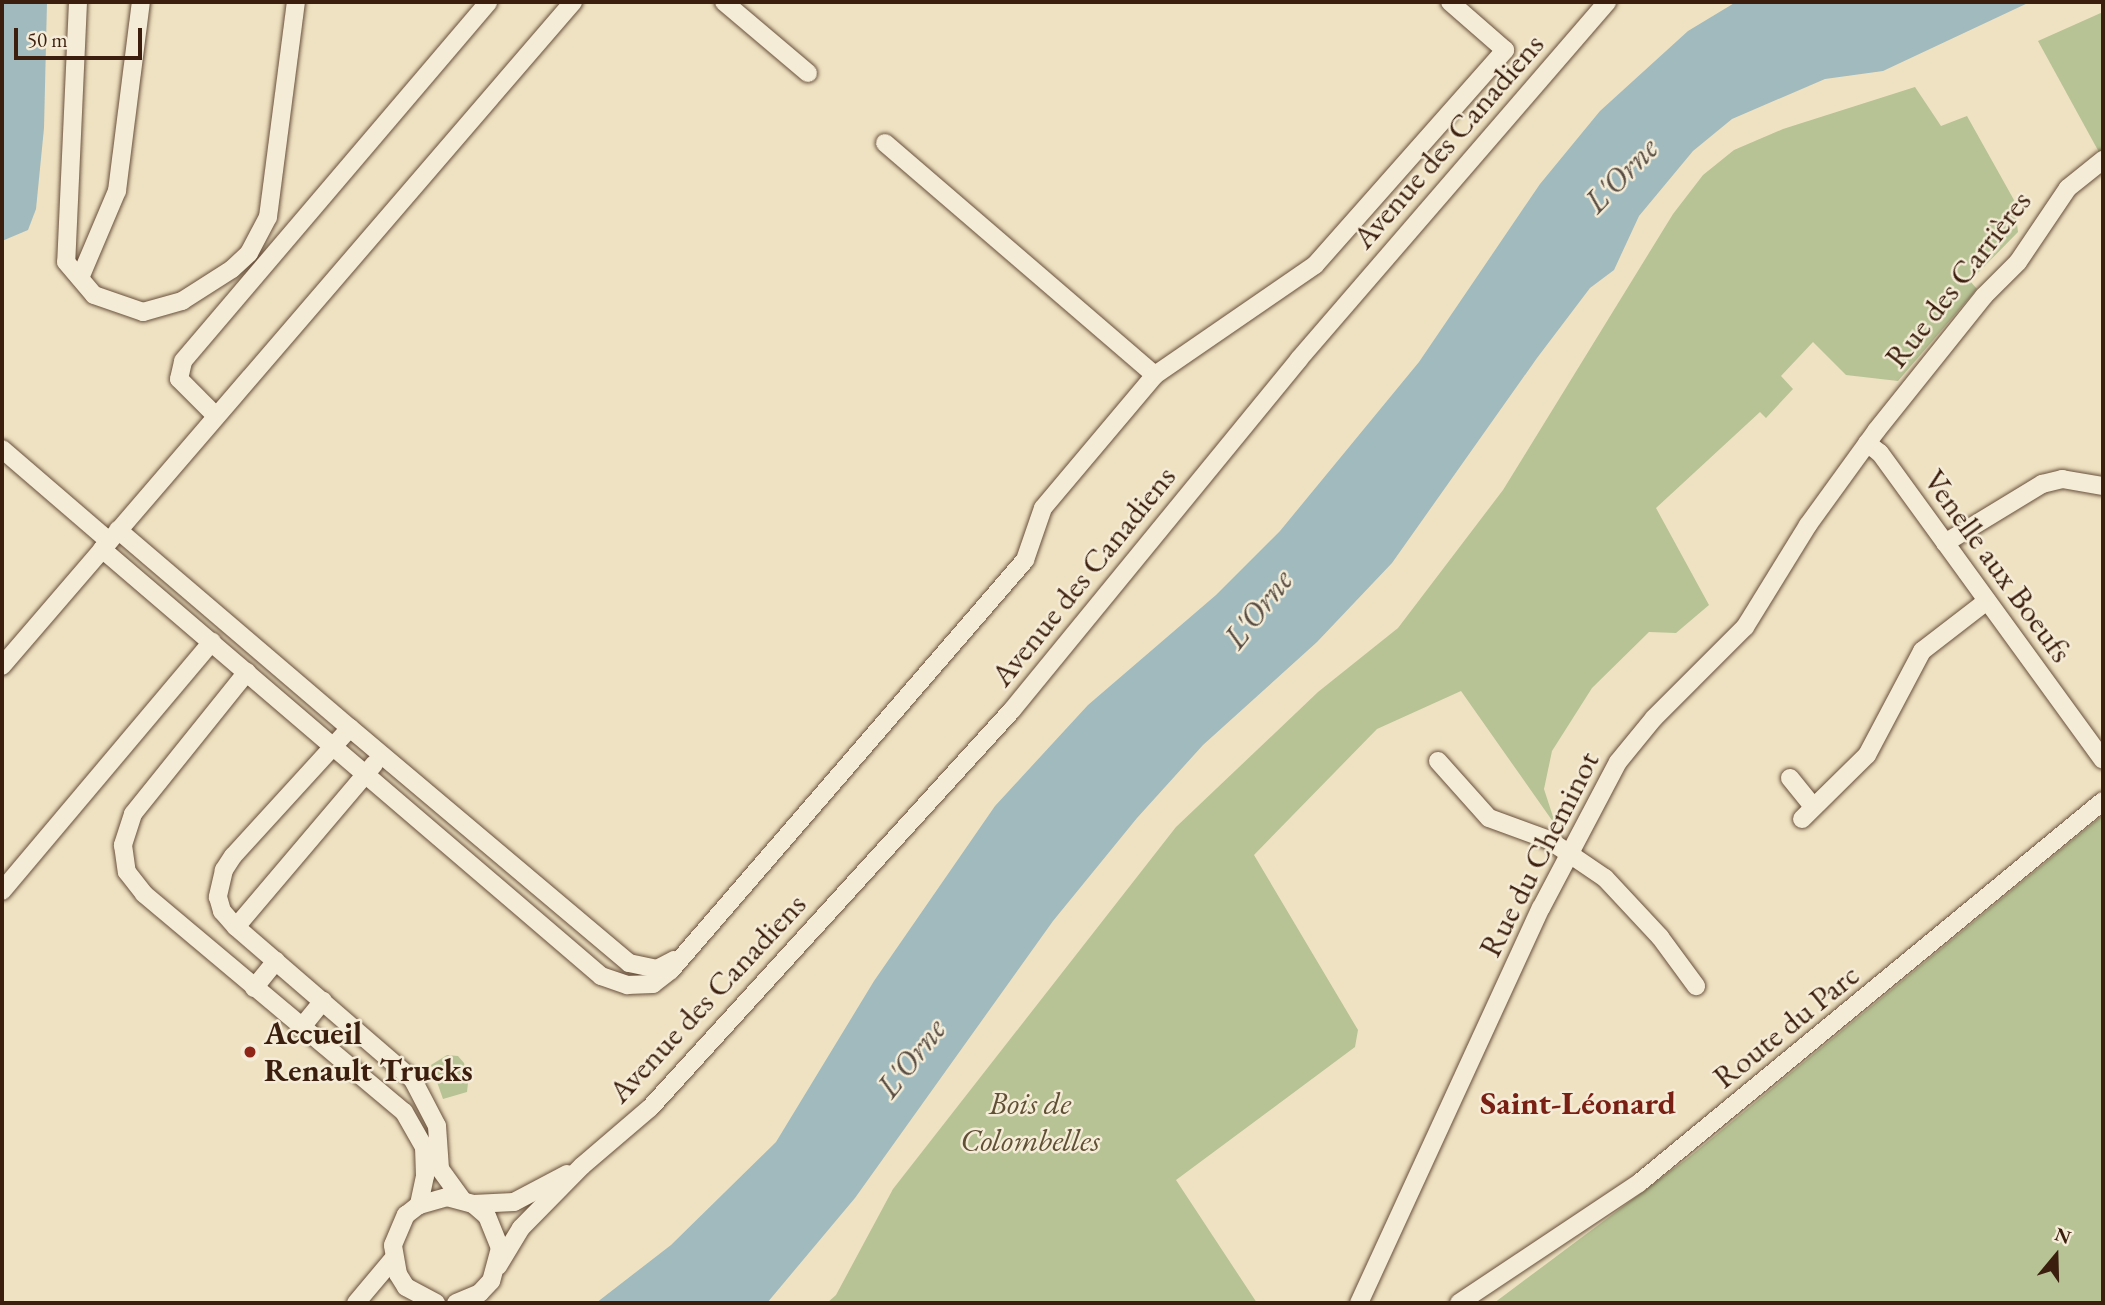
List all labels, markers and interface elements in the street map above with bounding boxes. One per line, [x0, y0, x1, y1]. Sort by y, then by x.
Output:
scale bar [18, 14, 145, 58]
text: 50 m [27, 26, 68, 53]
street label: Avenue des Canadiens [1344, 26, 1552, 256]
water label: L'Orne [1576, 129, 1666, 221]
street label: Rue des Carrières [1877, 183, 2039, 375]
street label: Avenue des Canadiens [982, 458, 1184, 694]
street label: Venelle aux Boeufs [1915, 462, 2081, 670]
water label: L'Orne [1215, 561, 1301, 657]
street label: Rue du Cheminot [1471, 745, 1607, 963]
street label: Avenue des Canadiens [600, 885, 814, 1111]
street label: Route du Parc [1705, 956, 1867, 1096]
water label: L'Orne [868, 1010, 954, 1106]
place label: Accueil Renault Trucks [264, 1015, 473, 1090]
marker: Accueil Renault Trucks [242, 1044, 258, 1060]
district label: Saint-Léonard [1480, 1083, 1676, 1123]
park label: Bois de Colombelles [960, 1085, 1100, 1160]
north arrow [2021, 1221, 2091, 1291]
text: N [2052, 1221, 2074, 1250]

